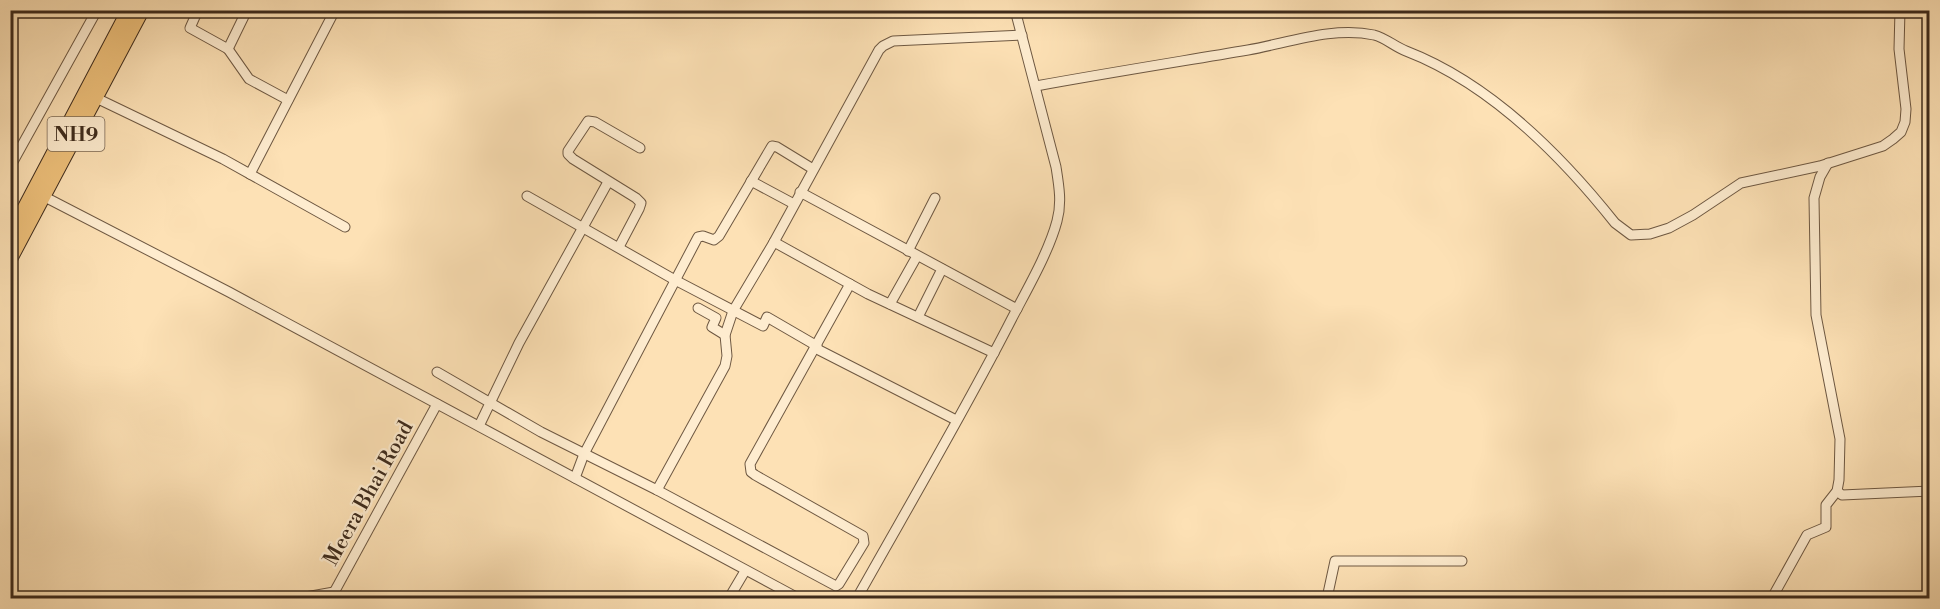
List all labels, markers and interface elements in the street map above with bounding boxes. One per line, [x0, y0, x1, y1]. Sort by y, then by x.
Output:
road number: NH9 [48, 117, 104, 151]
street label: Meera Bhai Road [318, 416, 419, 570]

